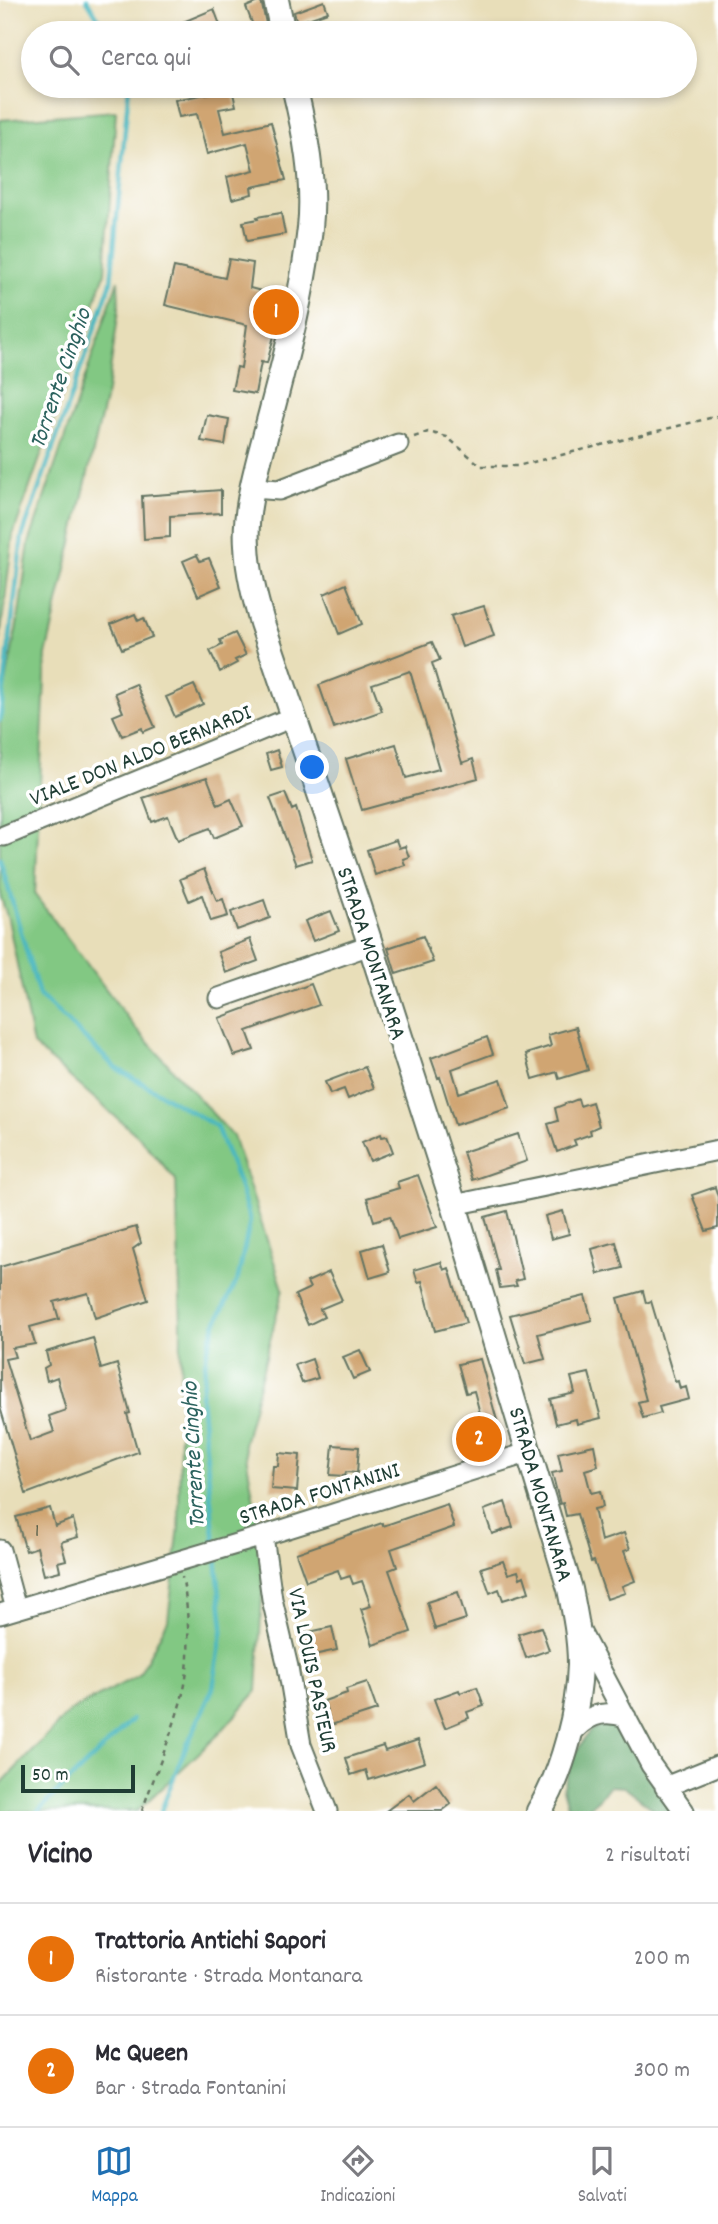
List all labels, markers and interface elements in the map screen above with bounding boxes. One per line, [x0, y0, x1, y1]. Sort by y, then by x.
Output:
search box [21, 21, 697, 98]
icon: search [45, 41, 83, 79]
text: Cerca qui [101, 41, 191, 78]
pin: 1 [253, 286, 299, 338]
water label: Torrente Cinghio [22, 303, 102, 454]
street label: VIALE DON ALDO BERNARDI [25, 698, 257, 817]
your location [295, 750, 329, 784]
street label: STRADA MONTANARA [326, 863, 413, 1045]
water label: Torrente Cinghio [174, 1380, 216, 1529]
street label: STRADA MONTANARA [498, 1404, 579, 1586]
pin: 2 [456, 1413, 502, 1465]
street label: STRADA FONTANINI [236, 1455, 404, 1535]
house number: 1 [35, 1519, 39, 1546]
street label: VIA LOUIS PASTEUR [277, 1585, 344, 1756]
scale bar [21, 1762, 135, 1794]
text: 50 m [32, 1763, 69, 1790]
text: Vicino [28, 1835, 93, 1878]
text: 2 risultati [605, 1840, 690, 1873]
text: Trattoria Antichi Sapori [95, 1924, 326, 1961]
text: 1 [48, 1943, 54, 1976]
text: 200 m [634, 1943, 690, 1976]
text: Ristorante · Strada Montanara [95, 1961, 362, 1994]
text: Mc Queen [95, 2036, 188, 2073]
text: 2 [46, 2055, 56, 2088]
text: 300 m [634, 2055, 690, 2088]
text: Bar · Strada Fontanini [95, 2073, 286, 2106]
tab: Mappa [91, 2142, 138, 2211]
tab: Indicazioni [320, 2142, 395, 2211]
tab: Salvati [578, 2142, 627, 2211]

